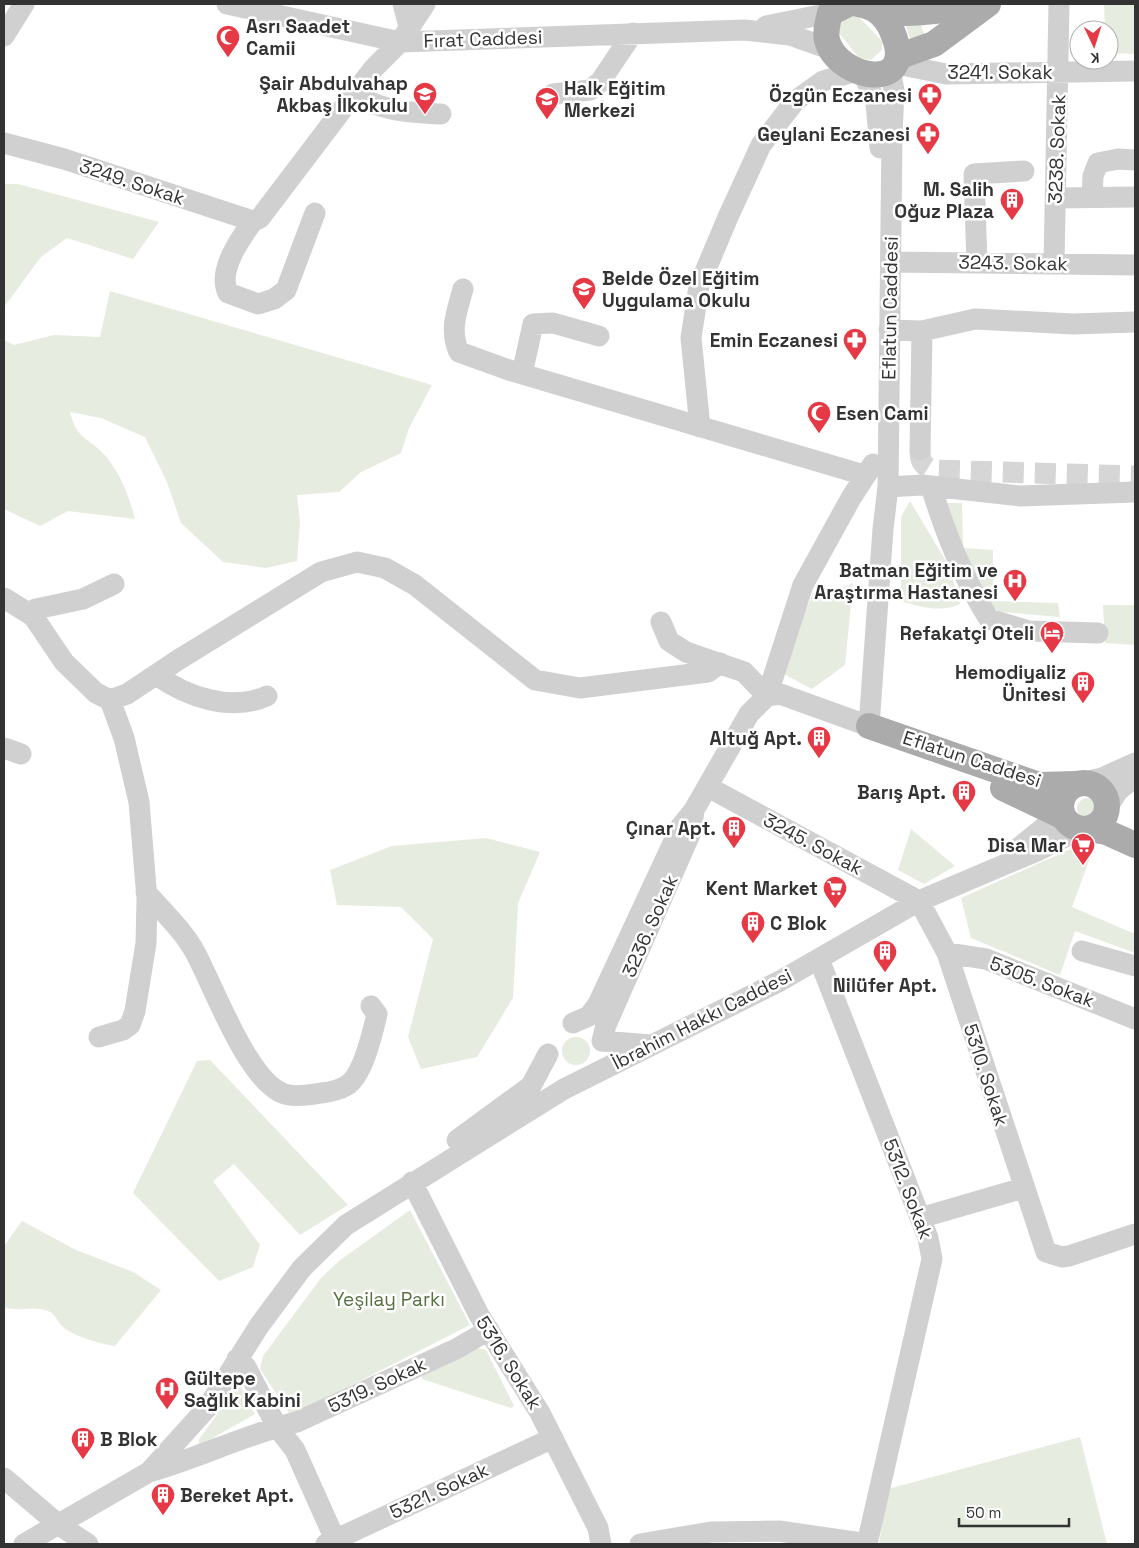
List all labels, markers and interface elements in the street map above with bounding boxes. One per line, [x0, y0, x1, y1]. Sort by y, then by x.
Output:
place label: Asrı Saadet Camii [246, 14, 350, 61]
north arrow [1069, 20, 1119, 70]
mosque icon: Asrı Saadet Camii [215, 24, 241, 58]
street label: Fırat Caddesi [423, 24, 543, 54]
text: K [1090, 49, 1100, 67]
street label: 3241. Sokak [947, 60, 1053, 85]
place label: Şair Abdulvahap Akbaş İlkokulu [259, 71, 408, 118]
place label: Halk Eğitim Merkezi [564, 76, 666, 123]
school or university icon: Şair Abdulvahap Akbaş İlkokulu [412, 81, 438, 115]
pharmacy icon: Özgün Eczanesi [917, 82, 943, 116]
place label: Özgün Eczanesi [769, 83, 912, 108]
school or university icon: Halk Eğitim Merkezi [534, 86, 560, 120]
street label: 3238. Sokak [1043, 94, 1071, 204]
pharmacy icon: Geylani Eczanesi [915, 121, 941, 155]
place label: Geylani Eczanesi [757, 122, 910, 147]
street label: 3249. Sokak [76, 153, 188, 211]
place label: M. Salih Oğuz Plaza [894, 177, 994, 224]
building icon: M. Salih Oğuz Plaza [999, 187, 1025, 221]
street label: Eflatun Caddesi [876, 236, 904, 380]
street label: 3243. Sokak [958, 250, 1068, 276]
place label: Belde Özel Eğitim Uygulama Okulu [602, 266, 760, 313]
school or university icon: Belde Özel Eğitim Uygulama Okulu [571, 276, 597, 310]
pharmacy icon: Emin Eczanesi [842, 327, 868, 361]
place label: Emin Eczanesi [710, 328, 838, 353]
mosque icon: Esen Cami [806, 400, 832, 434]
place label: Esen Cami [836, 401, 928, 426]
place label: Batman Eğitim ve Araştırma Hastanesi [814, 558, 998, 605]
hospital icon: Batman Eğitim ve Araştırma Hastanesi [1002, 568, 1028, 602]
hotel icon: Refakatçi Oteli [1039, 620, 1065, 654]
place label: Refakatçi Oteli [900, 621, 1034, 646]
place label: Hemodiyaliz Ünitesi [955, 660, 1066, 707]
building icon: Hemodiyaliz Ünitesi [1070, 670, 1096, 704]
building icon: Altuğ Apt. [806, 725, 832, 759]
street label: Eflatun Caddesi [900, 725, 1044, 793]
place label: Altuğ Apt. [710, 726, 802, 751]
building icon: Barış Apt. [951, 779, 977, 813]
place label: Barış Apt. [857, 780, 946, 805]
street label: 3245. Sokak [759, 807, 867, 881]
building icon: Çınar Apt. [721, 815, 747, 849]
place label: Çınar Apt. [626, 816, 716, 841]
supermarket icon: Disa Mar [1070, 832, 1096, 866]
place label: Disa Mar [987, 833, 1066, 858]
street label: 3236. Sokak [616, 871, 684, 981]
supermarket icon: Kent Market [822, 875, 848, 909]
place label: Kent Market [706, 876, 818, 901]
building icon: C Blok [740, 910, 766, 944]
place label: C Blok [770, 911, 827, 936]
building icon: Nilüfer Apt. [872, 939, 898, 973]
street label: 5305. Sokak [986, 951, 1098, 1013]
street label: İbrahim Hakkı Caddesi [608, 963, 796, 1075]
place label: Nilüfer Apt. [833, 973, 937, 998]
street label: 5310. Sokak [958, 1021, 1014, 1129]
street label: 5312. Sokak [877, 1135, 939, 1243]
park label: Yeşilay Parkı [333, 1287, 445, 1312]
street label: 5316. Sokak [470, 1312, 548, 1414]
street label: 5319. Sokak [324, 1351, 430, 1419]
place label: Gültepe Sağlık Kabini [184, 1366, 301, 1413]
hospital icon: Gültepe Sağlık Kabini [154, 1376, 180, 1410]
building icon: B Blok [70, 1426, 96, 1460]
place label: B Blok [100, 1427, 158, 1452]
street label: 5321. Sokak [386, 1457, 492, 1525]
building icon: Bereket Apt. [150, 1482, 176, 1516]
place label: Bereket Apt. [180, 1483, 294, 1508]
scale bar [959, 1496, 1069, 1528]
text: 50 m [966, 1503, 1001, 1522]

